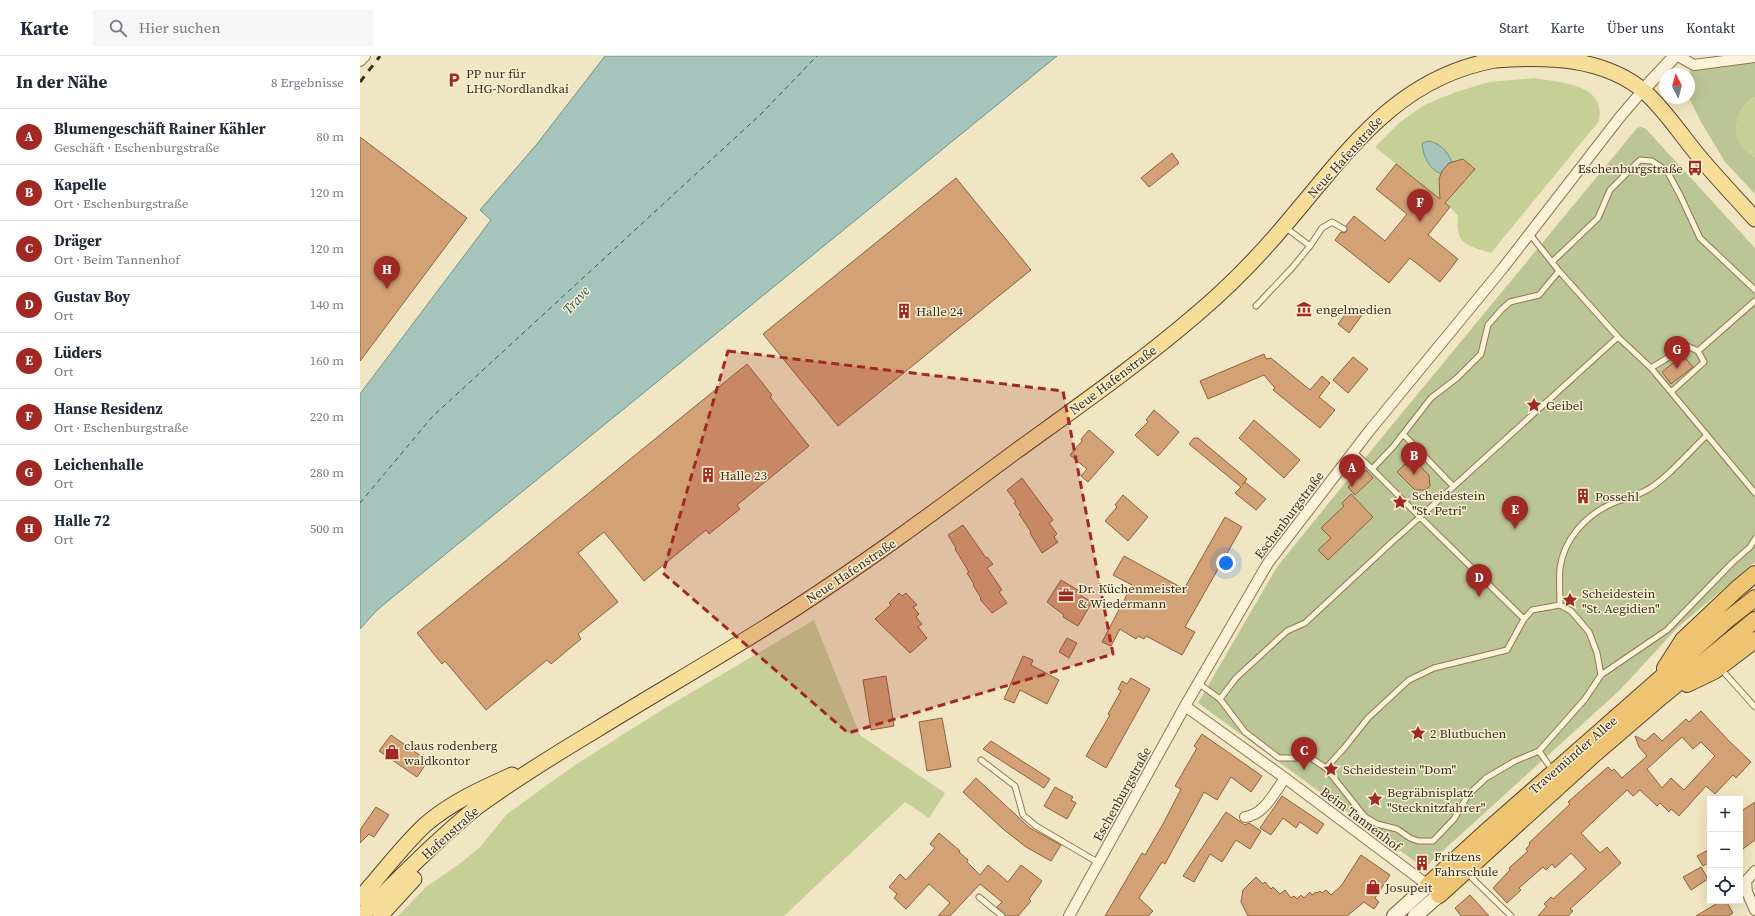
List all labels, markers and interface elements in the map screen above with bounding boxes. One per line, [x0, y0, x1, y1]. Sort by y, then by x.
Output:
search box [93, 10, 373, 46]
text: Karte [20, 15, 69, 41]
icon: search [107, 17, 129, 39]
text: Hier suchen [139, 17, 220, 38]
text: Start [1499, 18, 1529, 38]
text: Karte [1551, 18, 1585, 38]
text: Über uns [1607, 18, 1664, 38]
text: Kontakt [1686, 18, 1735, 38]
place label: PP nur für LHG-Nordlandkai [466, 65, 569, 97]
north arrow [1659, 68, 1695, 104]
text: In der Nähe [16, 70, 107, 94]
parking icon: PP nur für LHG-Nordlandkai [445, 71, 463, 89]
text: 8 Ergebnisse [271, 74, 344, 91]
street label: Neue Hafenstraße [1304, 112, 1387, 202]
text: Blumengeschäft Rainer Kähler [54, 118, 266, 139]
text: A [25, 128, 33, 145]
text: 80 m [316, 128, 344, 145]
text: Geschäft · Eschenburgstraße [54, 139, 219, 156]
bus stop icon: Eschenburgstraße [1686, 159, 1704, 177]
place label: Eschenburgstraße [1578, 160, 1683, 177]
text: Kapelle [54, 174, 106, 195]
text: B [25, 184, 33, 201]
text: 120 m [310, 184, 344, 201]
pin: F [1407, 189, 1433, 222]
text: Ort · Eschenburgstraße [54, 195, 188, 212]
text: Dräger [54, 230, 102, 251]
text: C [25, 240, 33, 257]
text: 120 m [310, 240, 344, 257]
text: Ort · Beim Tannenhof [54, 251, 180, 268]
pin: H [374, 256, 400, 289]
water label: Trave [558, 281, 594, 319]
text: Gustav Boy [54, 286, 130, 307]
text: D [24, 296, 34, 313]
text: 140 m [310, 296, 344, 313]
museum icon: engelmedien [1295, 300, 1313, 318]
place label: engelmedien [1316, 301, 1392, 318]
building icon: Halle 24 [895, 302, 913, 320]
place label: Halle 24 [916, 303, 964, 320]
text: Ort [54, 307, 73, 324]
pin: G [1664, 336, 1690, 369]
street label: Neue Hafenstraße [1066, 341, 1160, 418]
text: Lüders [54, 342, 102, 363]
text: E [25, 352, 33, 369]
text: 160 m [310, 352, 344, 369]
text: Ort [54, 363, 73, 380]
place icon: Geibel [1525, 396, 1543, 414]
place label: Geibel [1546, 397, 1583, 414]
text: Hanse Residenz [54, 398, 162, 419]
text: F [25, 408, 33, 425]
text: 220 m [310, 408, 344, 425]
text: Ort · Eschenburgstraße [54, 419, 188, 436]
pin: B [1401, 442, 1427, 475]
text: Leichenhalle [54, 454, 144, 475]
pin: A [1339, 454, 1365, 487]
text: G [25, 464, 33, 481]
text: 280 m [310, 464, 344, 481]
building icon: Halle 23 [699, 466, 717, 484]
place label: Halle 23 [720, 467, 767, 484]
street label: Eschenburgstraße [1251, 468, 1328, 562]
text: Ort [54, 475, 73, 492]
place label: Scheidestein "St. Petri" [1412, 487, 1486, 519]
building icon: Possehl [1574, 487, 1592, 505]
place label: Possehl [1595, 488, 1639, 505]
place icon: Scheidestein "St. Petri" [1391, 493, 1409, 511]
pin: E [1502, 496, 1528, 529]
text: Halle 72 [54, 510, 110, 531]
text: H [24, 520, 34, 537]
text: 500 m [310, 520, 344, 537]
text: Ort [54, 531, 73, 548]
street label: Neue Hafenstraße [803, 534, 900, 607]
your location [1216, 553, 1236, 573]
pin: D [1466, 564, 1492, 597]
place label: Dr. Küchenmeister & Wiedermann [1078, 580, 1188, 612]
place label: Scheidestein "St. Aegidien" [1582, 585, 1660, 617]
office icon: Dr. Küchenmeister & Wiedermann [1057, 586, 1075, 604]
place icon: Scheidestein "St. Aegidien" [1561, 591, 1579, 609]
street label: Travemünder Allee [1525, 712, 1621, 798]
place icon: 2 Blutbuchen [1409, 724, 1427, 742]
place label: 2 Blutbuchen [1430, 725, 1507, 742]
place label: claus rodenberg waldkontor [404, 737, 498, 769]
pin: C [1291, 737, 1317, 770]
shop icon: claus rodenberg waldkontor [383, 743, 401, 761]
street label: Eschenburgstraße [1089, 744, 1155, 844]
place icon: Scheidestein "Dom" [1322, 760, 1340, 778]
place label: Scheidestein "Dom" [1343, 761, 1457, 778]
street label: Beim Tannenhof [1317, 783, 1406, 856]
place label: Begräbnisplatz "Stecknitzfahrer" [1387, 784, 1486, 816]
place icon: Begräbnisplatz "Stecknitzfahrer" [1366, 790, 1384, 808]
map controls [1707, 796, 1743, 904]
button: + [1707, 796, 1743, 832]
street label: Hafenstraße [418, 802, 483, 863]
button: − [1707, 832, 1743, 868]
place label: Fritzens Fahrschule [1434, 848, 1499, 880]
building icon: Fritzens Fahrschule [1413, 854, 1431, 872]
button: locate [1707, 868, 1743, 904]
shop icon: Josupeit [1364, 878, 1382, 896]
place label: Josupeit [1384, 879, 1433, 896]

